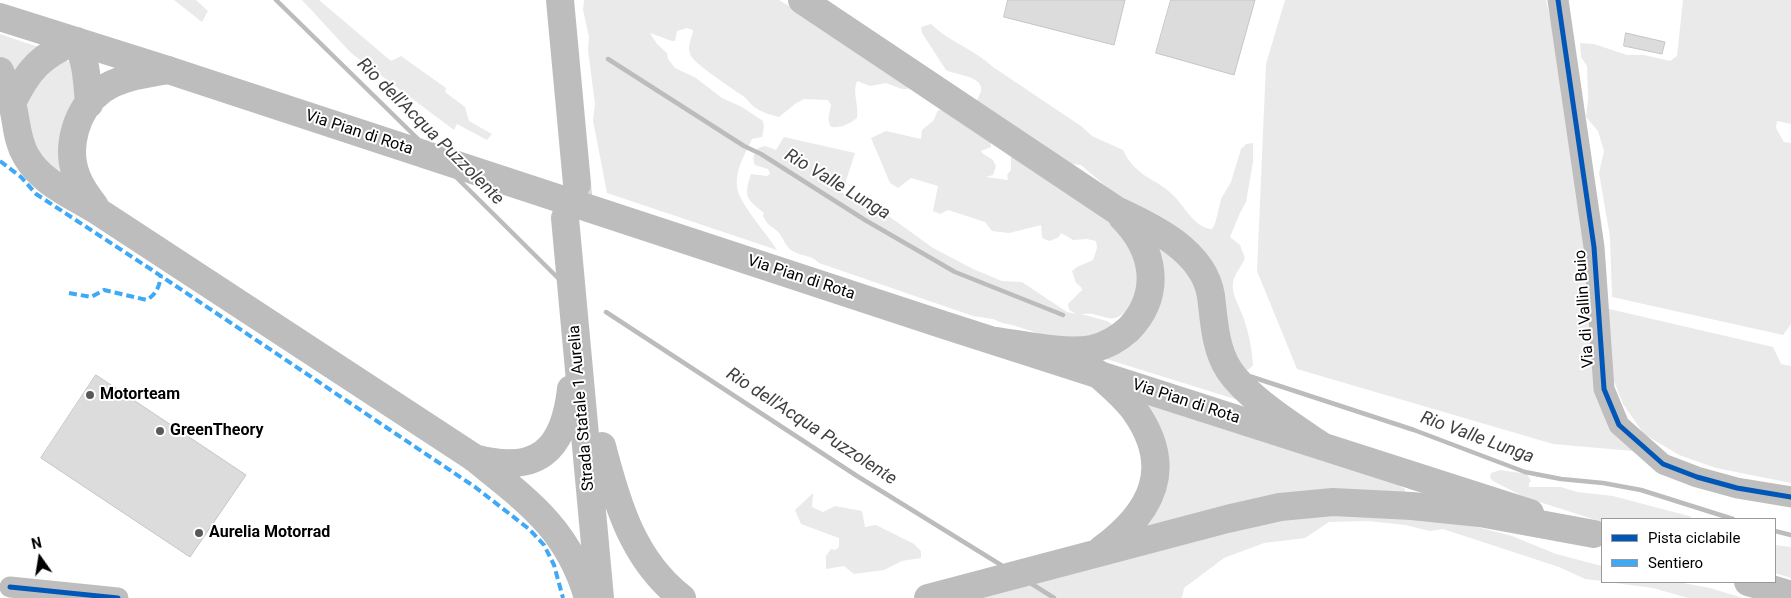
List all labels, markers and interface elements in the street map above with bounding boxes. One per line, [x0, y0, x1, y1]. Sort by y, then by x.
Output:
water label: Rio dell'Acqua Puzzolente [352, 54, 508, 210]
street label: Via Pian di Rota [303, 107, 415, 159]
water label: Rio Valle Lunga [780, 145, 894, 225]
street label: Via di Vallin Buio [1571, 249, 1599, 369]
street label: Via Pian di Rota [745, 252, 857, 304]
street label: Strada Statale 1 Aurelia [565, 324, 599, 492]
water label: Rio dell'Acqua Puzzolente [722, 364, 900, 490]
street label: Via Pian di Rota [1130, 376, 1242, 428]
place label: Motorteam [100, 385, 180, 405]
marker: Motorteam [84, 389, 96, 401]
water label: Rio Valle Lunga [1417, 407, 1537, 469]
place label: GreenTheory [170, 421, 263, 441]
marker: GreenTheory [154, 425, 166, 437]
legend [1601, 518, 1776, 583]
place label: Aurelia Motorrad [209, 523, 330, 543]
marker: Aurelia Motorrad [193, 527, 205, 539]
text: Pista ciclabile [1648, 529, 1740, 547]
north arrow [15, 533, 65, 583]
text: N [30, 534, 43, 552]
text: Sentiero [1648, 554, 1703, 572]

